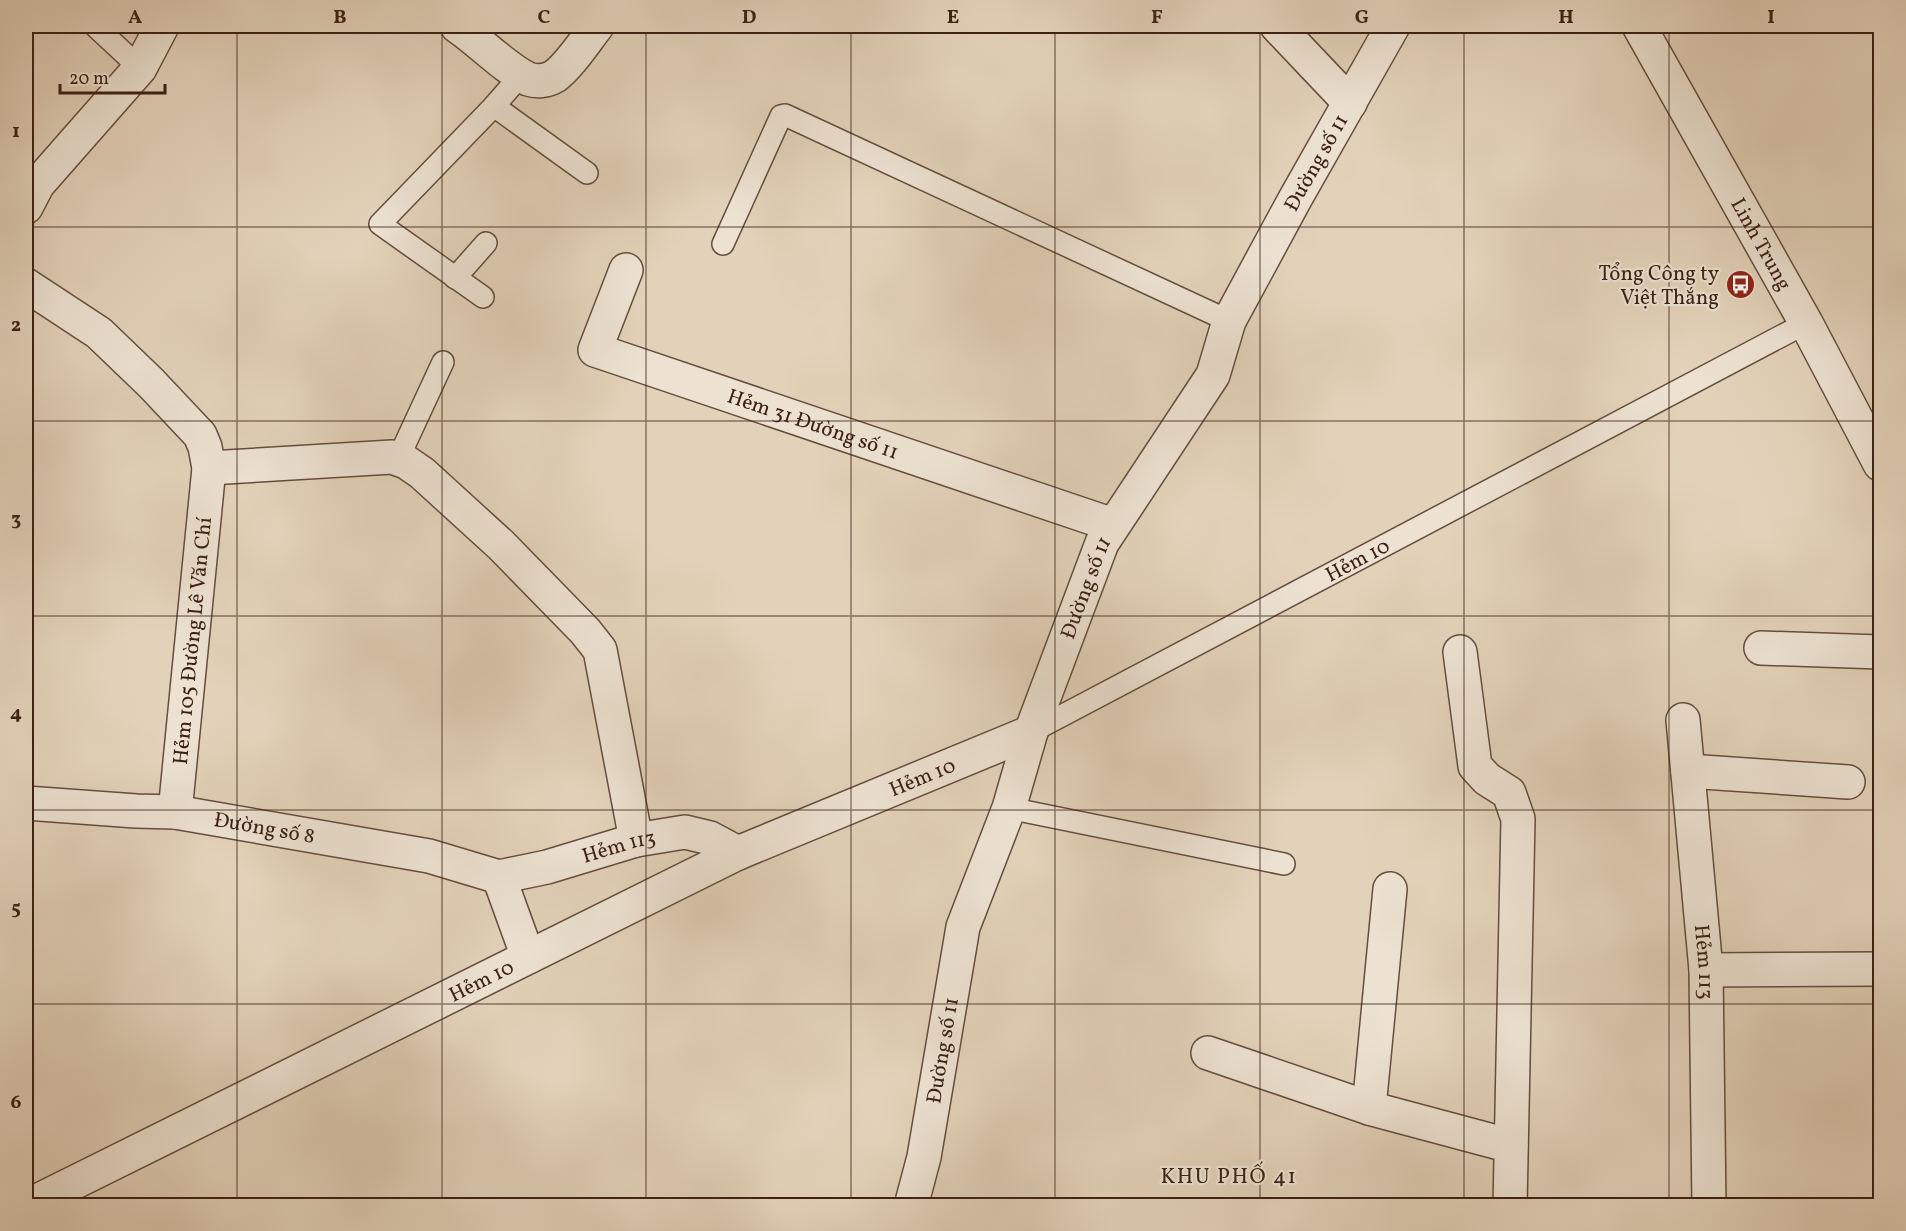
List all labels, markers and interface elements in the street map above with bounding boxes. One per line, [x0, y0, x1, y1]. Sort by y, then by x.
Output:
text: A [128, 4, 142, 32]
text: B [333, 4, 347, 32]
text: C [538, 4, 551, 32]
text: D [742, 4, 756, 32]
text: E [947, 4, 959, 32]
text: F [1151, 4, 1163, 32]
text: G [1355, 4, 1369, 32]
text: H [1558, 4, 1574, 32]
text: I [1767, 4, 1775, 32]
scale bar [60, 57, 165, 95]
text: 20 m [69, 67, 109, 92]
street label: Đường số 11 [1278, 109, 1356, 217]
text: 1 [12, 118, 20, 146]
street label: Linh Trung [1723, 193, 1798, 296]
place label: Tổng Công ty Việt Thắng [1598, 260, 1720, 313]
bus stop icon: Tổng Công ty Việt Thắng [1724, 269, 1756, 301]
text: 2 [11, 312, 21, 340]
street label: Hẻm 31 Đường số 11 [723, 383, 902, 468]
text: 3 [11, 506, 21, 534]
street label: Hẻm 105 Đường Lê Văn Chí [167, 515, 220, 766]
street label: Đường số 11 [1054, 531, 1119, 644]
street label: Hẻm 10 [1321, 532, 1395, 590]
text: 4 [10, 700, 22, 728]
street label: Hẻm 10 [885, 752, 960, 805]
street label: Đường số 8 [211, 806, 317, 852]
street label: Hẻm 113 [579, 824, 658, 872]
text: 5 [11, 895, 21, 923]
street label: Hẻm 113 [1686, 923, 1719, 1000]
street label: Hẻm 10 [444, 953, 519, 1010]
street label: Đường số 11 [920, 995, 967, 1106]
text: 6 [11, 1089, 22, 1117]
district label: KHU PHỐ 41 [1160, 1161, 1298, 1193]

